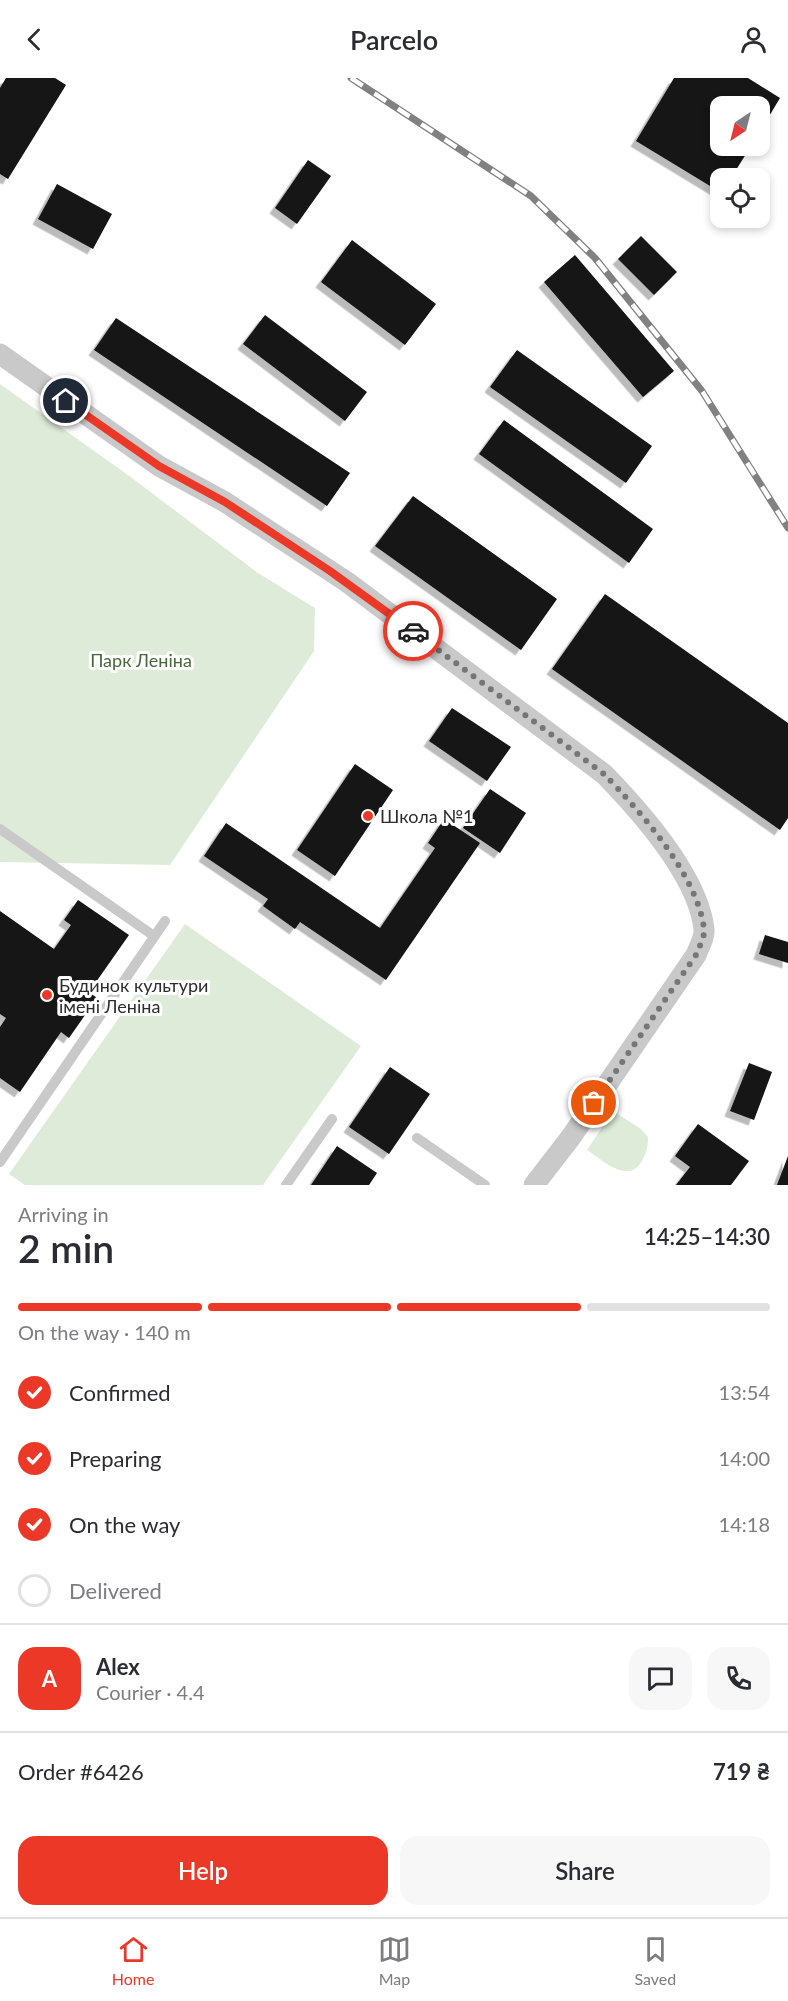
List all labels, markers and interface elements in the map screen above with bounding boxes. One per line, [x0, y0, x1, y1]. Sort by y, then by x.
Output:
icon: back [18, 23, 51, 56]
text: Parcelo [350, 23, 438, 56]
icon: person [737, 23, 770, 56]
north arrow [710, 96, 770, 156]
map controls [710, 96, 770, 228]
button: locate [710, 168, 770, 228]
pin [40, 375, 91, 426]
icon: home [49, 384, 82, 417]
courier [383, 601, 443, 661]
icon: car [397, 615, 430, 648]
park label: Парк Леніна [90, 649, 192, 671]
place label: Школа №1 [380, 805, 474, 827]
marker: Школа №1 [361, 809, 375, 823]
place label: Будинок культури імені Леніна [59, 974, 208, 1017]
marker: Будинок культури імені Леніна [40, 988, 54, 1002]
pin [568, 1077, 619, 1128]
icon: bag [577, 1086, 610, 1119]
text: Arriving in [18, 1202, 109, 1226]
text: 14:25–14:30 [644, 1223, 770, 1250]
text: 2 min [18, 1225, 114, 1271]
text: On the way · 140 m [18, 1320, 191, 1344]
icon: check [18, 1376, 51, 1409]
text: Confirmed [69, 1379, 171, 1406]
text: 13:54 [719, 1380, 770, 1404]
icon: check [18, 1442, 51, 1475]
text: Preparing [69, 1445, 161, 1472]
text: 14:00 [719, 1446, 770, 1470]
icon: check [18, 1508, 51, 1541]
text: On the way [69, 1511, 180, 1538]
text: 14:18 [719, 1512, 770, 1536]
text: Delivered [69, 1577, 162, 1604]
button: chat [629, 1647, 692, 1710]
button: phone [707, 1647, 770, 1710]
text: Alex [96, 1653, 140, 1680]
text: A [42, 1665, 57, 1692]
text: Courier · 4.4 [96, 1680, 205, 1704]
text: Order #6426 [18, 1758, 144, 1785]
text: 719 ₴ [713, 1758, 770, 1785]
button: Help [18, 1836, 388, 1905]
button: Share [400, 1836, 770, 1905]
tab: Home [112, 1933, 154, 1988]
tab: Map [378, 1933, 411, 1988]
tab: Saved [634, 1933, 676, 1988]

